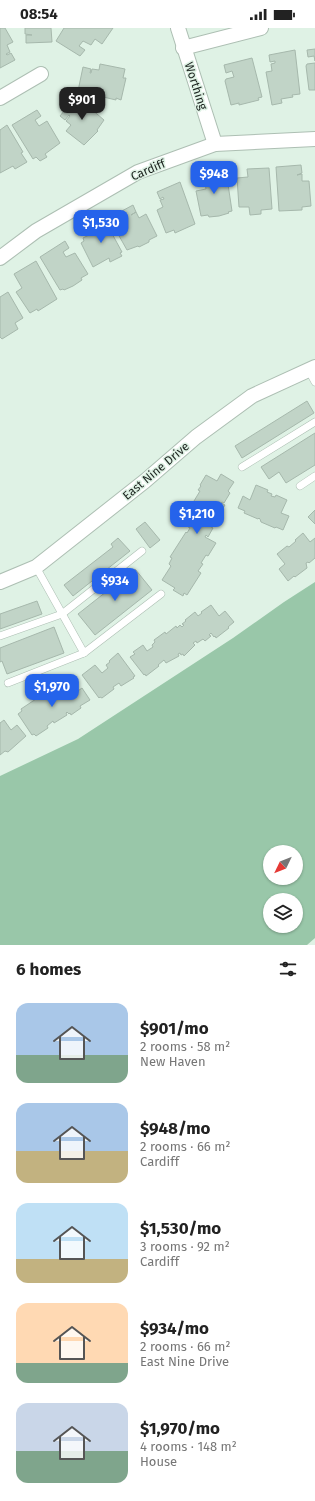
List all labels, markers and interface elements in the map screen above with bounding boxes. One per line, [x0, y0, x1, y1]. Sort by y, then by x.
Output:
text: 08:54 [20, 5, 58, 23]
street label: Worthing [182, 60, 211, 112]
pin: $901 [58, 87, 106, 121]
text: $901 [68, 92, 96, 107]
street label: Cardiff [129, 156, 168, 183]
pin: $948 [190, 161, 238, 195]
text: $948 [200, 166, 228, 181]
pin: $1,530 [68, 210, 134, 244]
text: $1,530 [82, 215, 120, 230]
street label: East Nine Drive [120, 439, 192, 503]
pin: $1,210 [164, 501, 230, 535]
text: $1,210 [179, 506, 215, 521]
pin: $934 [91, 568, 139, 602]
text: $934 [101, 573, 129, 588]
pin: $1,970 [19, 674, 85, 708]
text: $1,970 [34, 679, 70, 694]
north arrow [263, 845, 303, 885]
map controls [263, 845, 303, 933]
button: layers [263, 893, 303, 933]
icon: filters [277, 958, 299, 980]
text: 6 homes [16, 959, 81, 980]
text: $901/mo [140, 1018, 209, 1039]
icon: home [48, 1019, 96, 1067]
text: 2 rooms · 58 m² [140, 1039, 230, 1054]
text: New Haven [140, 1054, 206, 1069]
text: $948/mo [140, 1118, 211, 1139]
icon: home [48, 1119, 96, 1167]
text: 2 rooms · 66 m² [140, 1139, 231, 1154]
text: Cardiff [140, 1154, 179, 1169]
text: $1,530/mo [140, 1218, 221, 1239]
icon: home [48, 1219, 96, 1267]
text: 3 rooms · 92 m² [140, 1239, 230, 1254]
text: Cardiff [140, 1254, 179, 1269]
text: $934/mo [140, 1318, 209, 1339]
icon: home [48, 1319, 96, 1367]
text: 2 rooms · 66 m² [140, 1339, 231, 1354]
text: East Nine Drive [140, 1354, 229, 1369]
text: $1,970/mo [140, 1418, 220, 1439]
icon: home [48, 1419, 96, 1467]
text: 4 rooms · 148 m² [140, 1439, 237, 1454]
text: House [140, 1454, 177, 1469]

